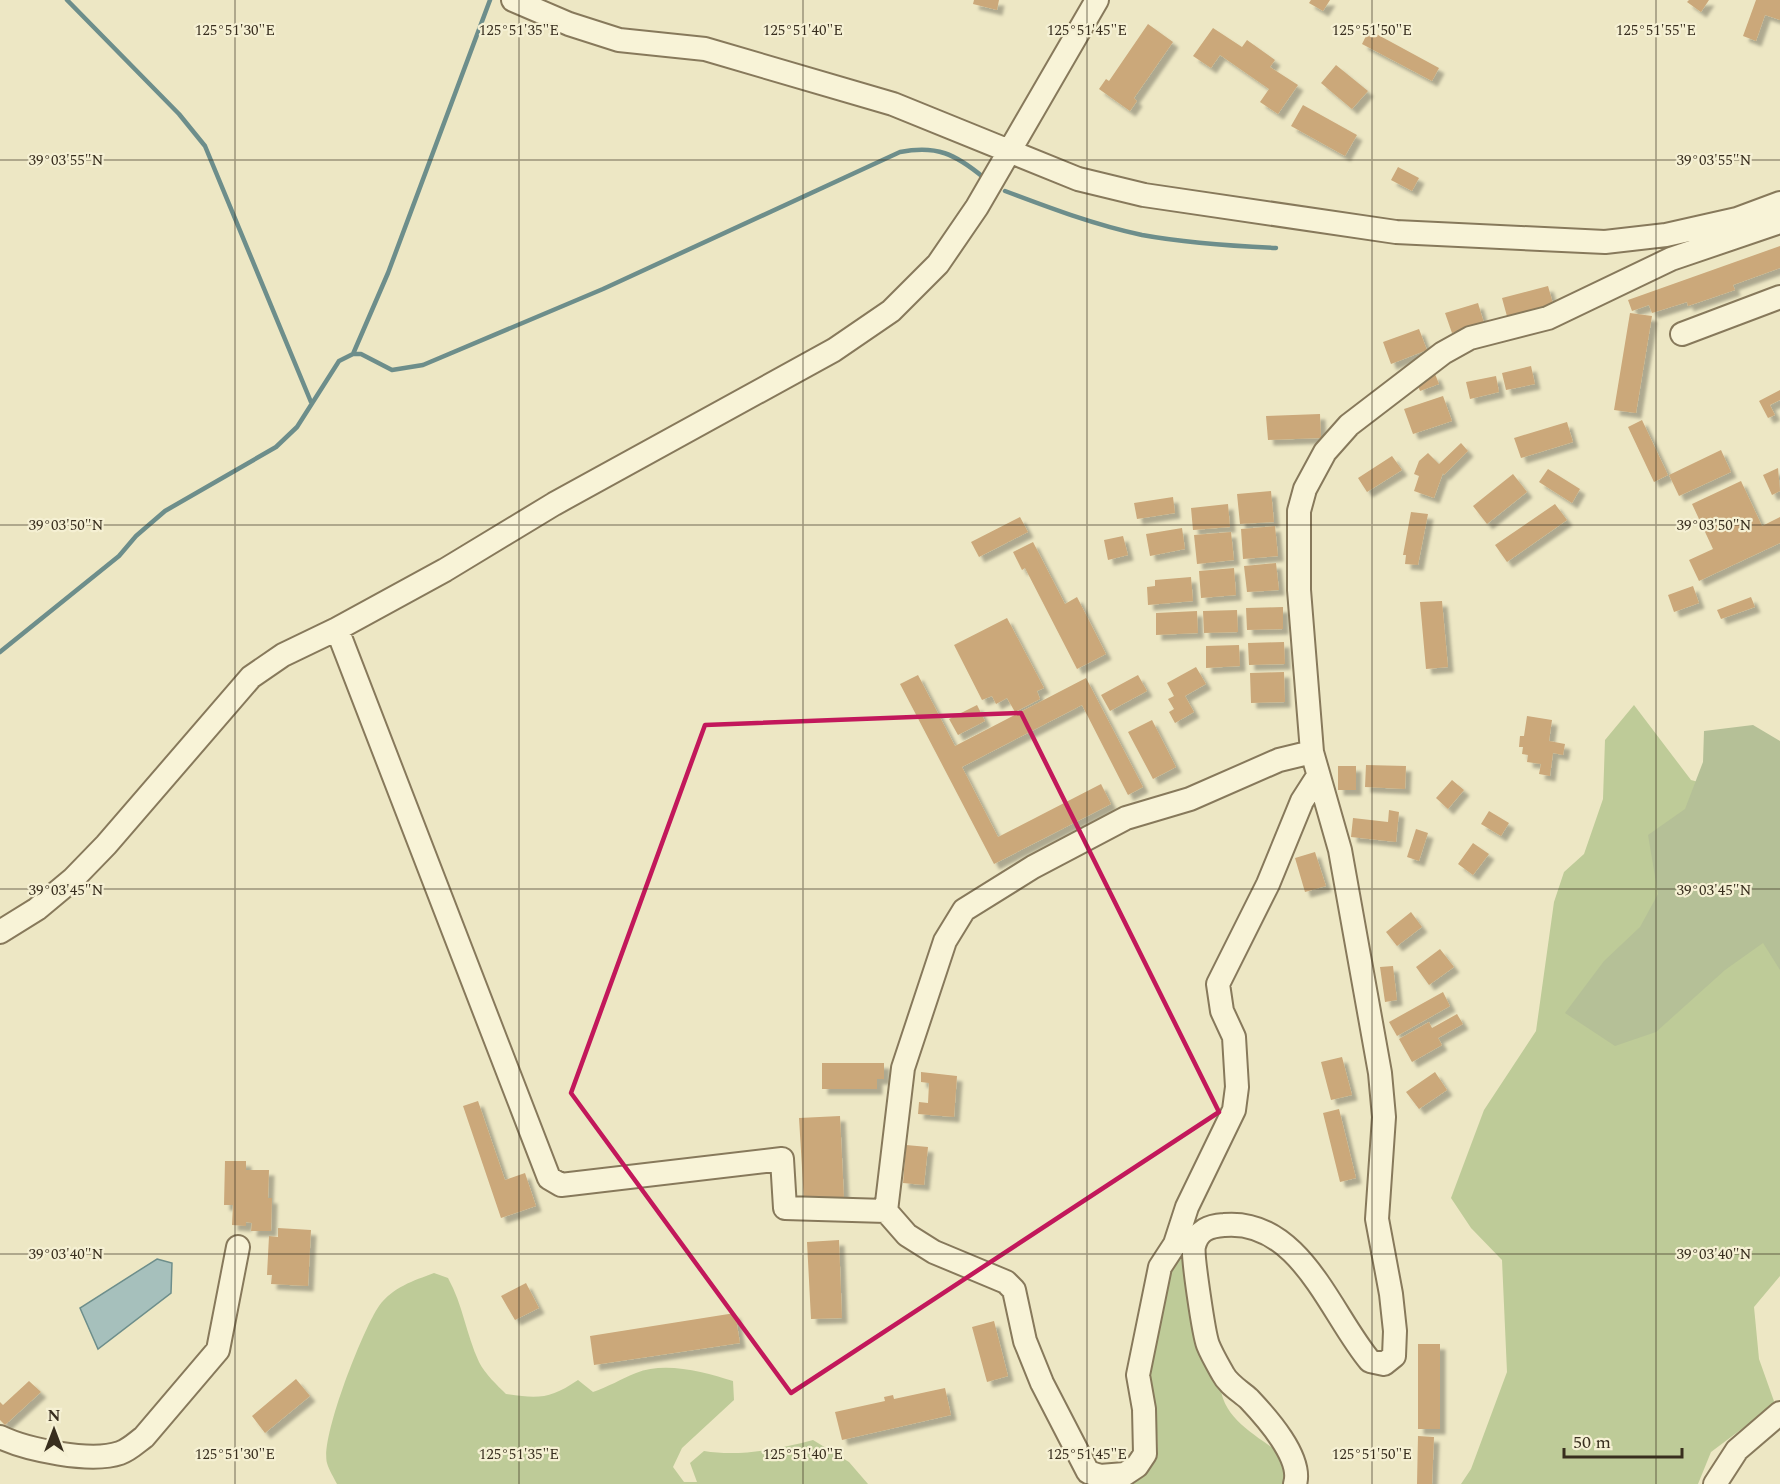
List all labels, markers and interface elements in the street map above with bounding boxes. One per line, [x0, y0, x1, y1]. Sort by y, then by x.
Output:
text: 125°51'30"E [195, 19, 275, 42]
text: 125°51'35"E [479, 19, 559, 42]
text: 125°51'40"E [763, 19, 843, 42]
text: 125°51'45"E [1047, 19, 1127, 42]
text: 125°51'50"E [1332, 19, 1412, 42]
text: 125°51'55"E [1616, 19, 1696, 42]
text: 39°03'55"N [29, 149, 104, 172]
text: 39°03'55"N [1677, 149, 1752, 172]
text: 39°03'50"N [29, 514, 104, 537]
text: 39°03'50"N [1677, 514, 1752, 537]
text: 39°03'45"N [29, 879, 104, 902]
text: 39°03'45"N [1677, 879, 1752, 902]
text: 39°03'40"N [29, 1243, 104, 1266]
text: 39°03'40"N [1677, 1243, 1752, 1266]
north arrow [24, 1400, 84, 1460]
text: N [47, 1404, 61, 1428]
scale bar [1564, 1421, 1682, 1459]
text: 50 m [1573, 1429, 1611, 1456]
text: 125°51'30"E [195, 1443, 275, 1466]
text: 125°51'35"E [479, 1443, 559, 1466]
text: 125°51'40"E [763, 1443, 843, 1466]
text: 125°51'45"E [1047, 1443, 1127, 1466]
text: 125°51'50"E [1332, 1443, 1412, 1466]

